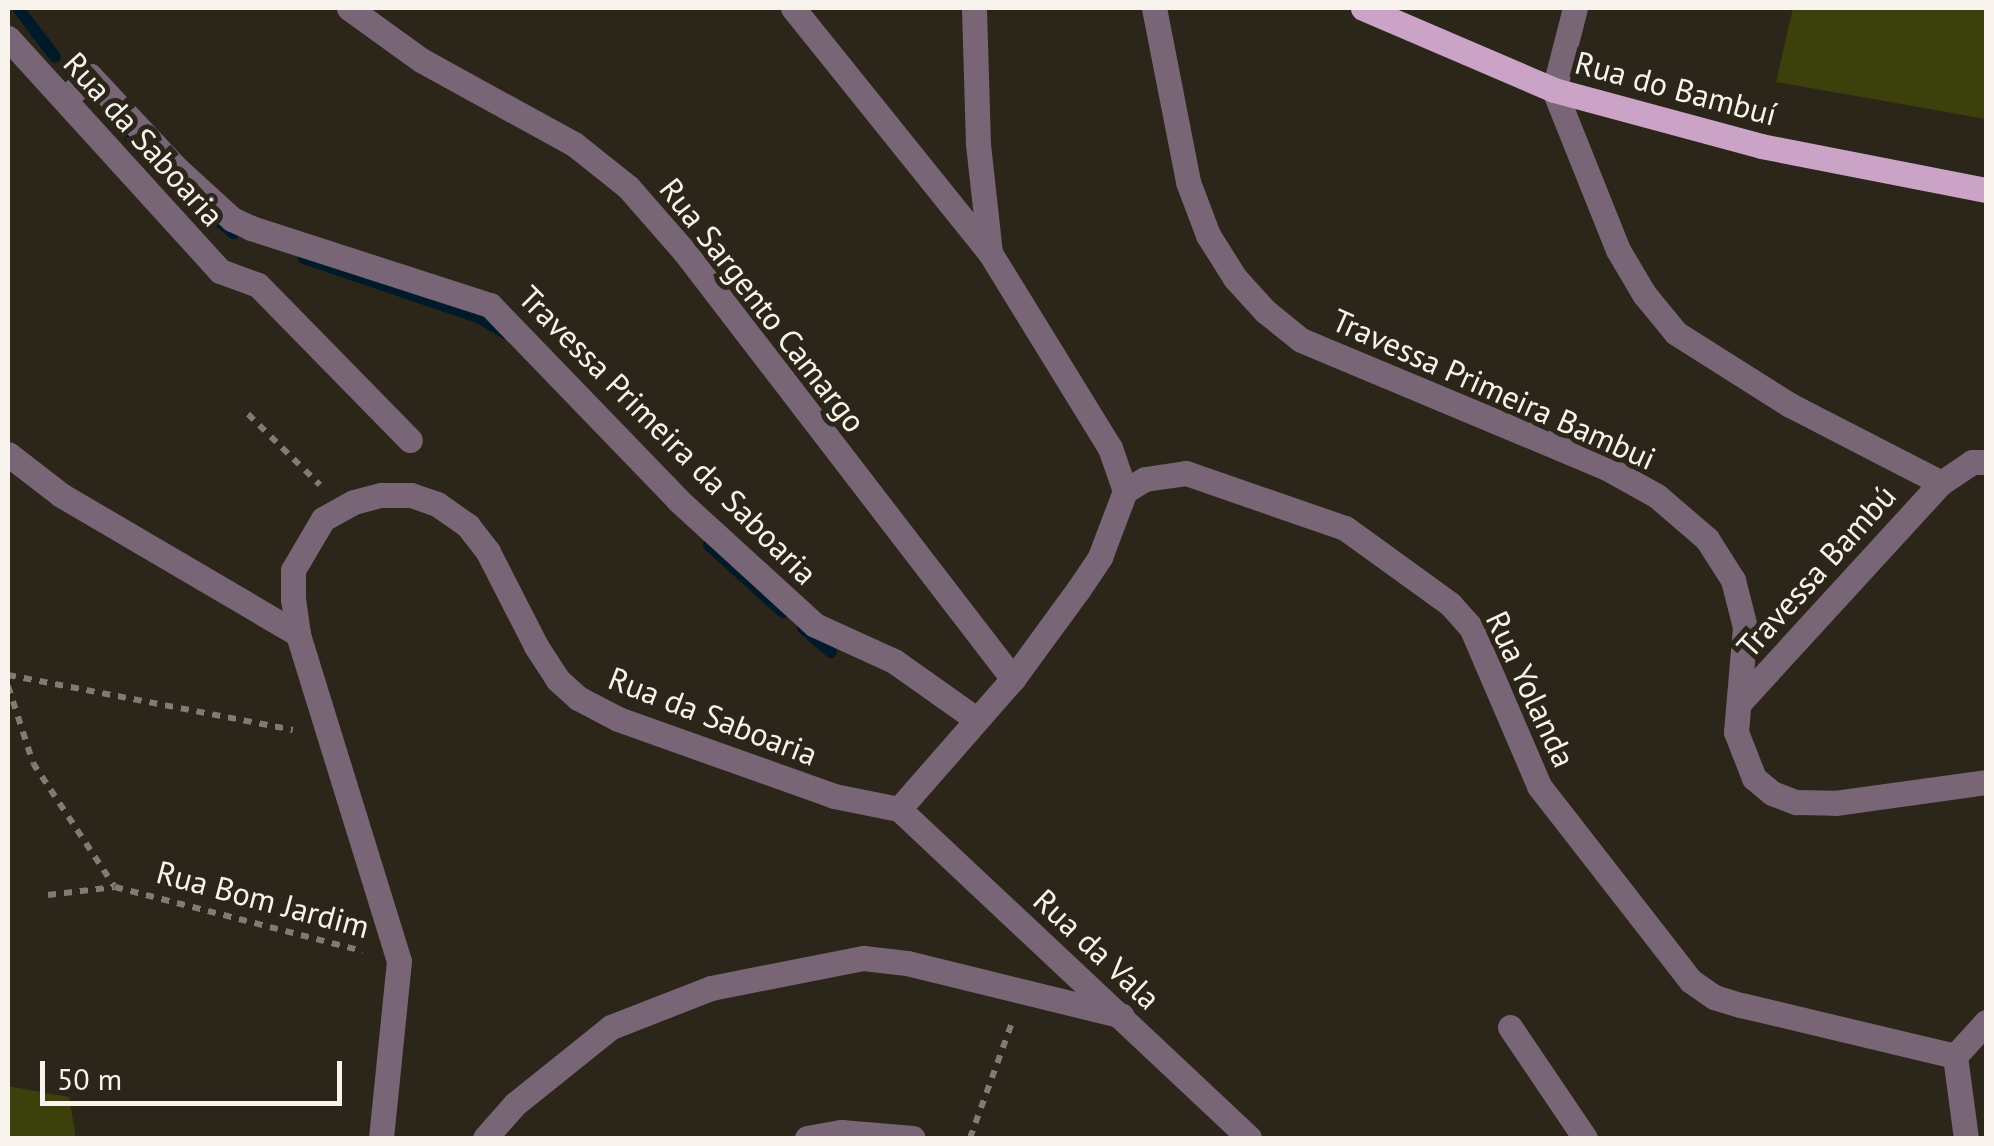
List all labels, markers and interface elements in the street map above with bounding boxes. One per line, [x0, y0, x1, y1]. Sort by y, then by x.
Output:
street label: Rua do Bambuí [1571, 43, 1781, 133]
street label: Rua da Saboaria [56, 44, 232, 234]
street label: Rua Sargento Camargo [652, 170, 874, 440]
street label: Travessa Primeira da Saboaria [511, 278, 825, 592]
street label: Travessa Primeira Bambui [1326, 300, 1662, 478]
street label: Travessa Bambú [1728, 477, 1904, 665]
street label: Rua Yolanda [1478, 605, 1584, 773]
street label: Rua da Saboaria [603, 659, 823, 773]
street label: Rua Bom Jardim [152, 852, 374, 946]
street label: Rua da Vala [1026, 881, 1168, 1017]
scale bar [45, 1041, 348, 1103]
text: 50 m [57, 1059, 122, 1098]

